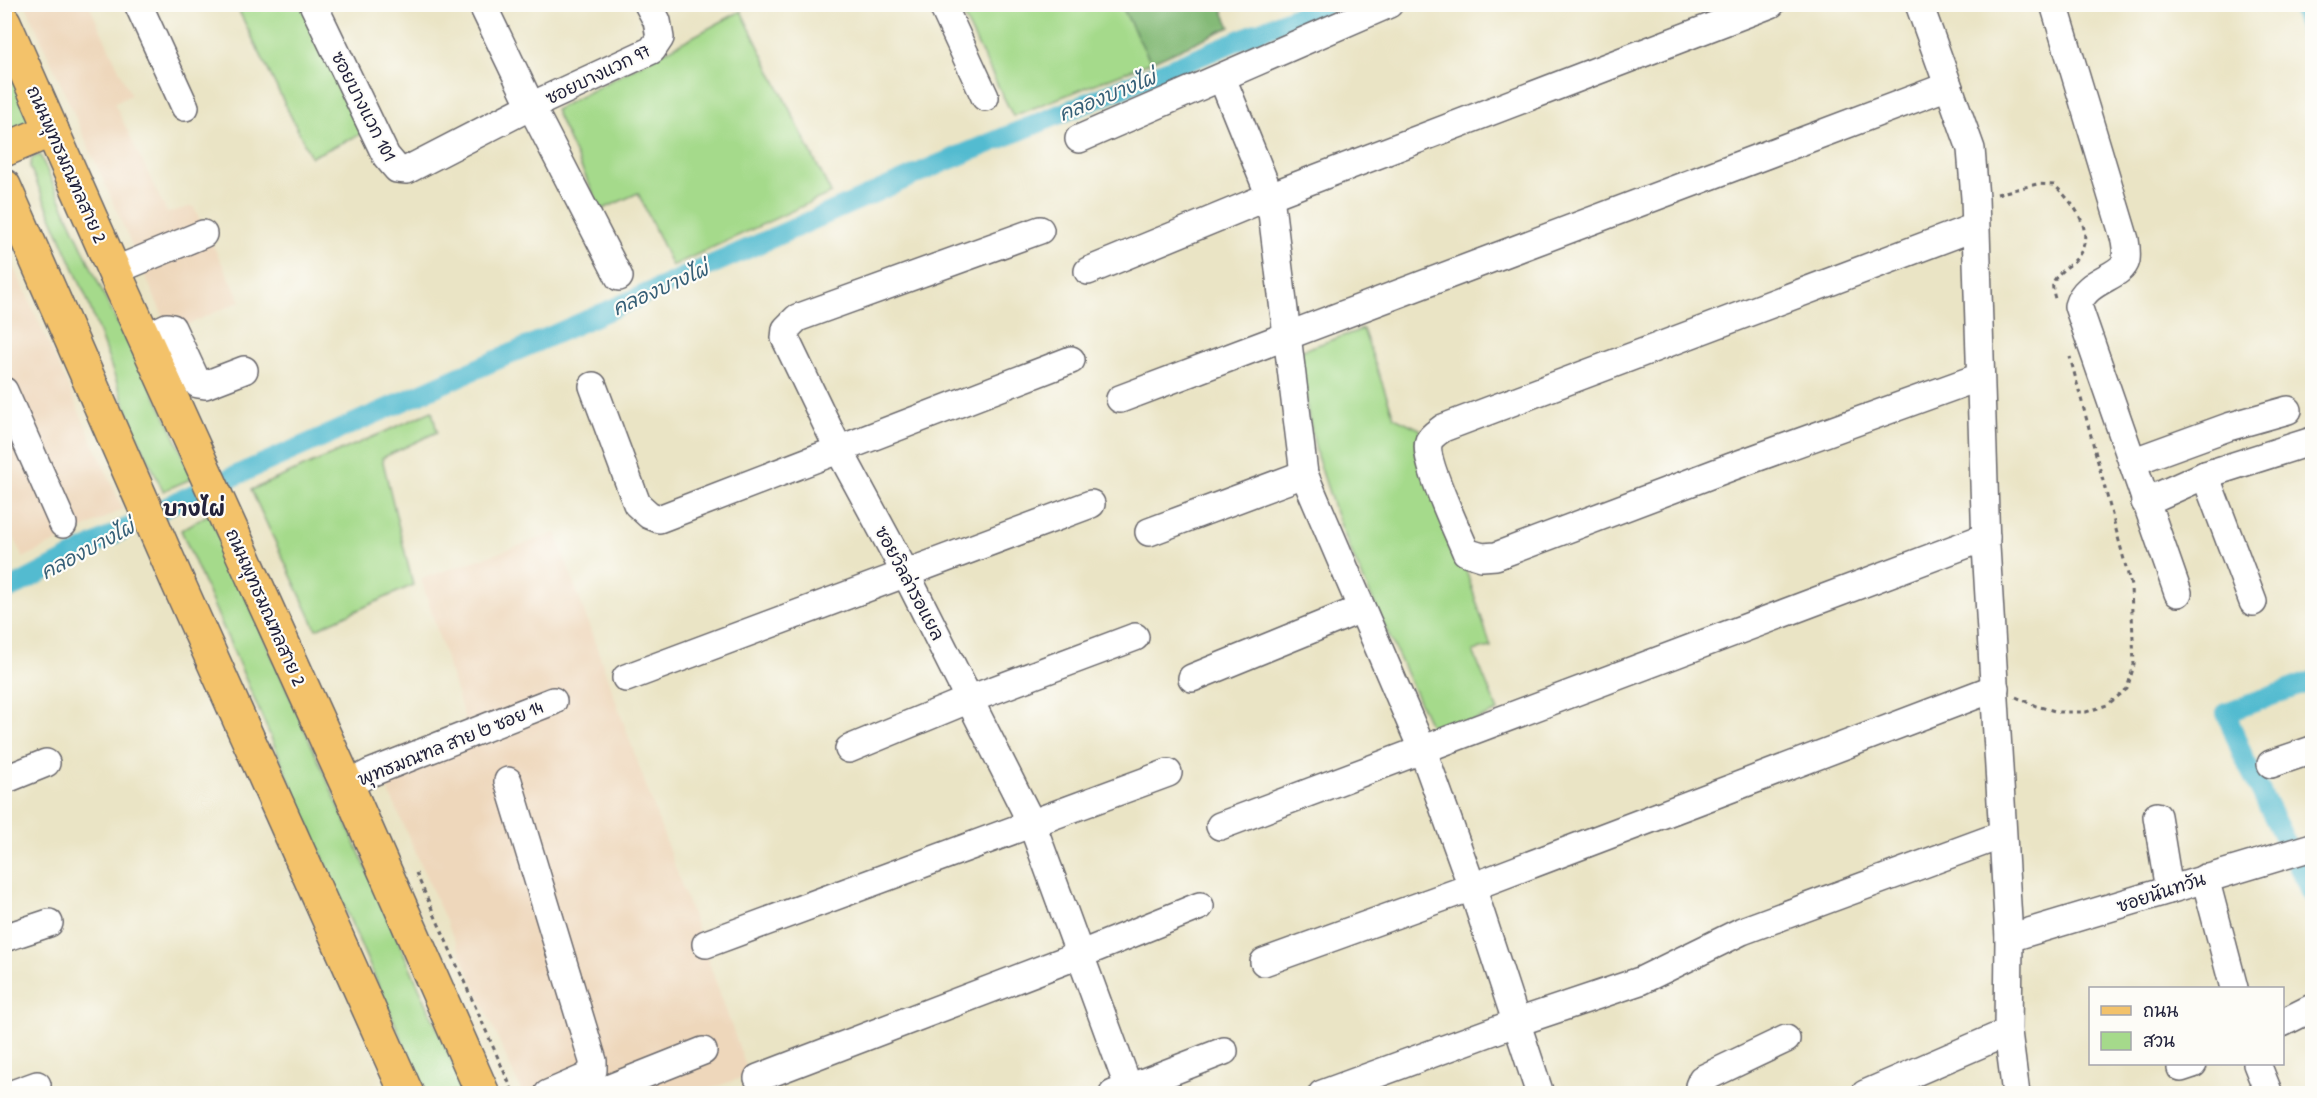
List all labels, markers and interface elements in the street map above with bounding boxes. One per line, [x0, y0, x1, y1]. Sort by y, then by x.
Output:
street label: ซอยบางแวก 97 [541, 38, 655, 110]
street label: ซอยบางแวก 101 [326, 47, 402, 165]
water label: คลองบางไผ่ [1054, 62, 1163, 127]
street label: ถนนพุทธมณฑลสาย 2 [19, 81, 113, 248]
water label: คลองบางไผ่ [608, 253, 716, 321]
district label: บางไผ่ [163, 494, 225, 523]
water label: คลองบางไผ่ [35, 511, 142, 585]
street label: ซอยวิลล่ารอแยล [869, 521, 951, 645]
street label: ถนนพุทธมณฑลสาย 2 [218, 524, 312, 691]
street label: พุทธมณฑล สาย ๒ ซอย 14 [354, 694, 547, 794]
street label: ซอยนันทวัน [2113, 866, 2209, 918]
legend [2089, 987, 2284, 1065]
text: ถนน [2143, 998, 2178, 1023]
text: สวน [2143, 1028, 2175, 1053]

